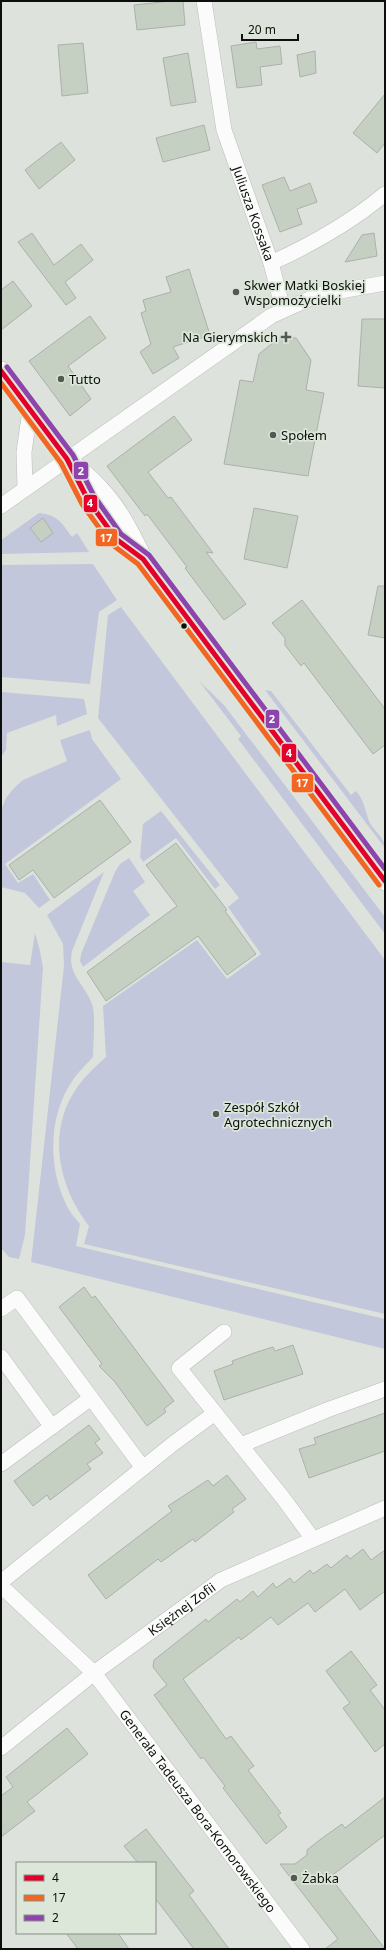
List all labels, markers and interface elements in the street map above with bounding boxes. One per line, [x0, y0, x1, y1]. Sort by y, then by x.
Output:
scale bar [242, 16, 298, 42]
text: 20 m [248, 21, 276, 38]
street label: Juliusza Kossaka [228, 162, 279, 263]
place label: Skwer Matki Boskiej Wspomożycielki [244, 276, 365, 309]
marker: Skwer Matki Boskiej Wspomożycielki [231, 287, 241, 297]
place label: Na Gierymskich [182, 328, 278, 346]
marker: Na Gierymskich [281, 332, 291, 342]
place label: Tutto [69, 370, 101, 388]
marker: Tutto [56, 374, 66, 384]
place label: Społem [281, 426, 327, 444]
marker: Społem [268, 430, 278, 440]
line badge: 2 [73, 461, 89, 480]
text: 2 [78, 463, 84, 478]
line badge: 4 [83, 494, 98, 513]
text: 4 [87, 495, 94, 510]
line badge: 17 [95, 528, 118, 547]
text: 17 [100, 530, 112, 545]
unlabelled marker [179, 621, 189, 631]
line badge: 2 [265, 709, 280, 729]
text: 2 [269, 711, 275, 726]
line badge: 4 [281, 743, 297, 763]
text: 4 [286, 745, 293, 760]
line badge: 17 [291, 773, 314, 793]
text: 17 [296, 775, 308, 790]
place label: Zespół Szkół Agrotechnicznych [224, 1098, 332, 1131]
marker: Zespół Szkół Agrotechnicznych [211, 1109, 221, 1119]
street label: Księżnej Zofii [144, 1578, 219, 1640]
street label: Generała Tadeusza Bora-Komorowskiego [115, 1706, 280, 1916]
legend [16, 1862, 156, 1934]
text: 4 [52, 1869, 59, 1886]
place label: Żabka [302, 1869, 339, 1887]
marker: Żabka [289, 1873, 299, 1883]
text: 17 [52, 1889, 66, 1906]
text: 2 [52, 1909, 59, 1926]

